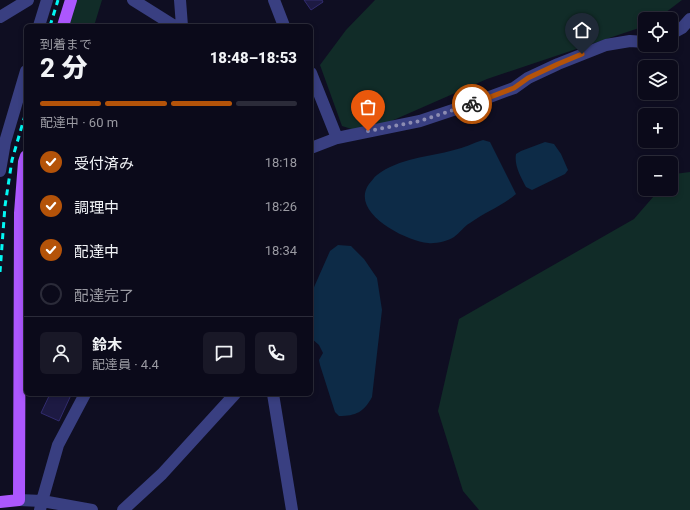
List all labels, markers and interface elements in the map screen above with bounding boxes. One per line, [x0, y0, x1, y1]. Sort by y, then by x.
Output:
map controls [638, 12, 678, 196]
button: locate [638, 12, 678, 52]
pin [565, 13, 599, 54]
icon: home [571, 19, 593, 41]
text: 到着まで [40, 37, 92, 52]
text: 18:48–18:53 [210, 49, 297, 67]
text: 2 分 [40, 53, 87, 83]
button: layers [638, 60, 678, 100]
courier [452, 84, 492, 124]
pin [351, 90, 385, 131]
icon: bike [461, 93, 483, 115]
icon: bag [357, 96, 379, 118]
button: + [638, 108, 678, 148]
text: 配達中 · 60 m [40, 115, 118, 130]
icon: check [40, 151, 62, 173]
text: 受付済み [74, 155, 134, 173]
text: 18:18 [265, 155, 297, 170]
button: − [638, 156, 678, 196]
icon: check [40, 195, 62, 217]
text: 調理中 [74, 199, 119, 217]
text: 18:26 [265, 199, 297, 214]
icon: check [40, 239, 62, 261]
text: 配達中 [74, 243, 119, 261]
text: 18:34 [265, 243, 297, 258]
text: 配達完了 [74, 287, 134, 305]
button: person [40, 332, 82, 374]
button: chat [203, 332, 245, 374]
button: phone [255, 332, 297, 374]
text: 鈴木 [92, 336, 122, 354]
text: 配達員 · 4.4 [92, 357, 159, 372]

